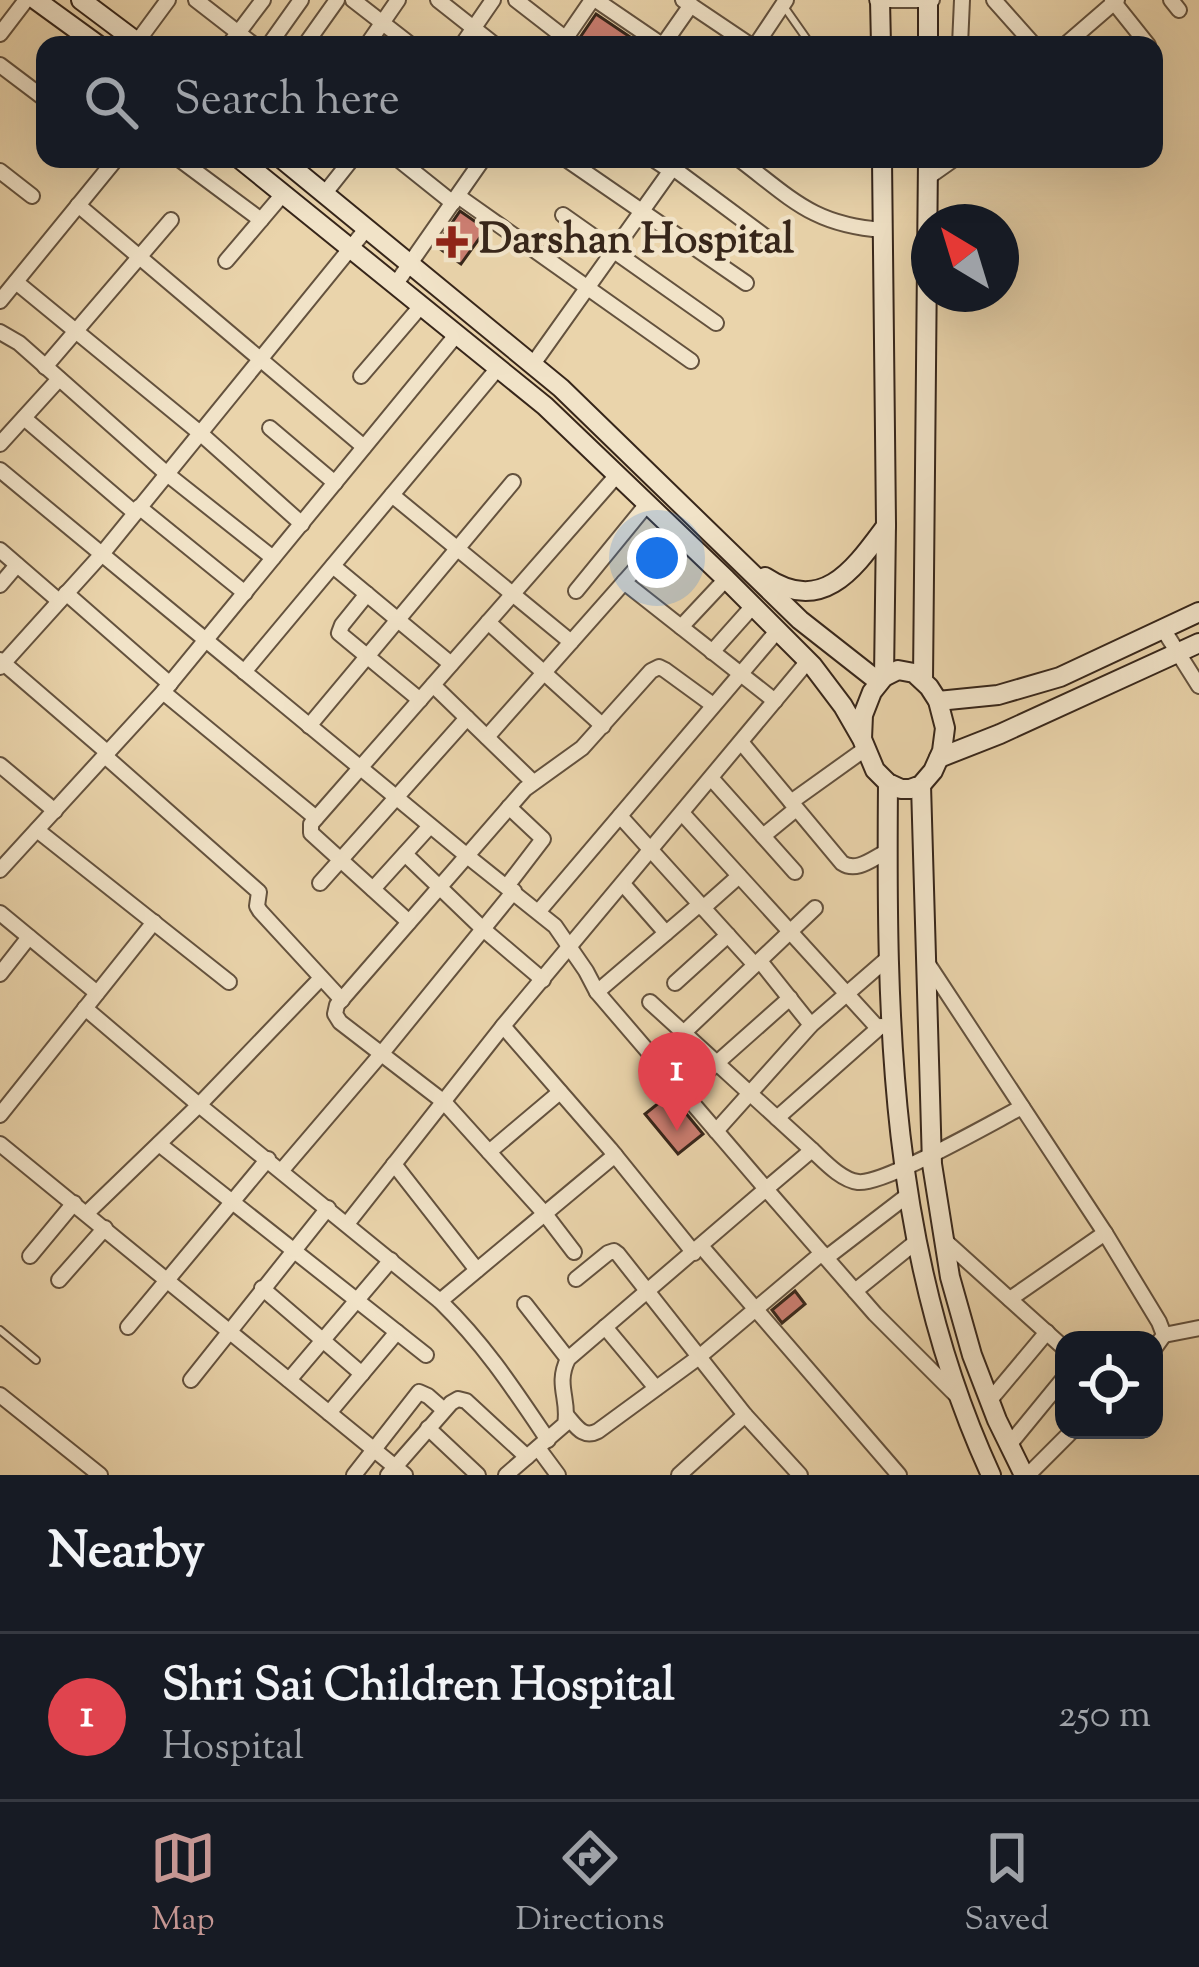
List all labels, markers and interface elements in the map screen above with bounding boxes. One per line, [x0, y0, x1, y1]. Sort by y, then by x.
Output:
search box [36, 36, 1163, 168]
icon: search [78, 69, 144, 135]
text: Search here [174, 70, 400, 135]
north arrow [911, 204, 1019, 312]
place label: Darshan Hospital [479, 212, 795, 272]
marker: Darshan Hospital [436, 226, 468, 258]
your location [627, 528, 687, 588]
pin: 1 [638, 1032, 716, 1131]
map controls [1055, 1331, 1163, 1439]
button: locate [1055, 1331, 1163, 1439]
text: Nearby [48, 1517, 205, 1590]
text: Shri Sai Children Hospital [162, 1656, 675, 1721]
text: 1 [80, 1689, 94, 1745]
text: 250 m [1058, 1689, 1151, 1745]
text: Hospital [162, 1721, 304, 1777]
tab: Map [150, 1825, 216, 1945]
tab: Directions [516, 1825, 665, 1945]
tab: Saved [964, 1825, 1049, 1945]

